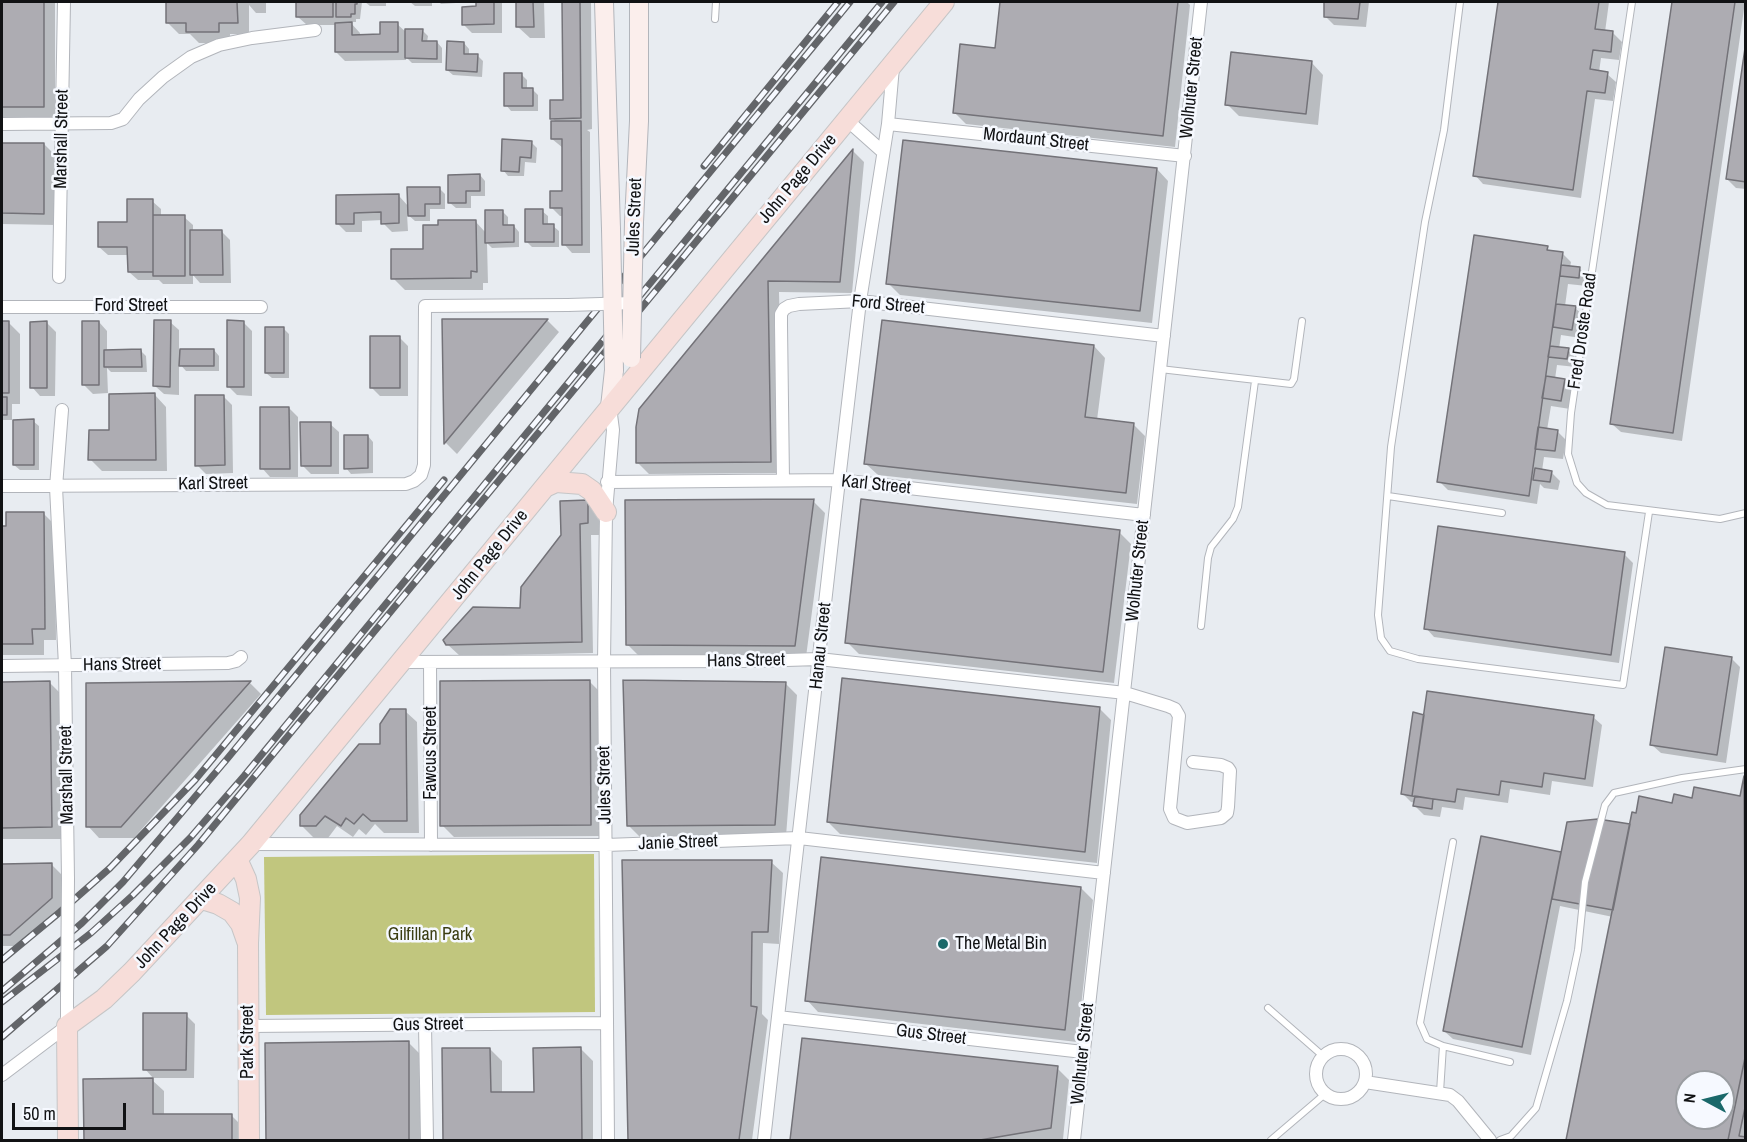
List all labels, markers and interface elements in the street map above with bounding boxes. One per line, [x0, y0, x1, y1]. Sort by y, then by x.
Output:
street label: Wolhuter Street [1176, 36, 1208, 140]
street label: Marshall Street [50, 89, 74, 189]
street label: Mordaunt Street [982, 124, 1090, 156]
street label: John Page Drive [754, 130, 842, 228]
street label: Jules Street [623, 178, 647, 256]
street label: Fred Droste Road [1564, 271, 1602, 391]
street label: Ford Street [851, 291, 925, 319]
street label: Ford Street [94, 295, 168, 317]
street label: Karl Street [840, 471, 912, 499]
street label: Karl Street [178, 473, 248, 495]
street label: John Page Drive [447, 505, 533, 605]
street label: Wolhuter Street [1122, 519, 1154, 623]
street label: Hanau Street [806, 602, 836, 690]
street label: Hans Street [707, 650, 785, 672]
street label: Hans Street [83, 654, 161, 676]
street label: Fawcus Street [420, 706, 442, 800]
street label: Marshall Street [55, 725, 79, 825]
street label: Jules Street [594, 746, 616, 824]
street label: Janie Street [638, 831, 718, 855]
street label: John Page Drive [131, 878, 221, 974]
park label: Gilfillan Park [388, 924, 472, 946]
place label: The Metal Bin [955, 933, 1047, 955]
marker: The Metal Bin [936, 937, 950, 951]
street label: Wolhuter Street [1067, 1002, 1099, 1106]
street label: Park Street [237, 1005, 259, 1079]
street label: Gus Street [393, 1014, 463, 1036]
street label: Gus Street [895, 1020, 967, 1050]
north arrow [1675, 1070, 1735, 1130]
scale bar [15, 1091, 129, 1129]
text: N [1678, 1092, 1701, 1104]
text: 50 m [23, 1101, 56, 1126]

